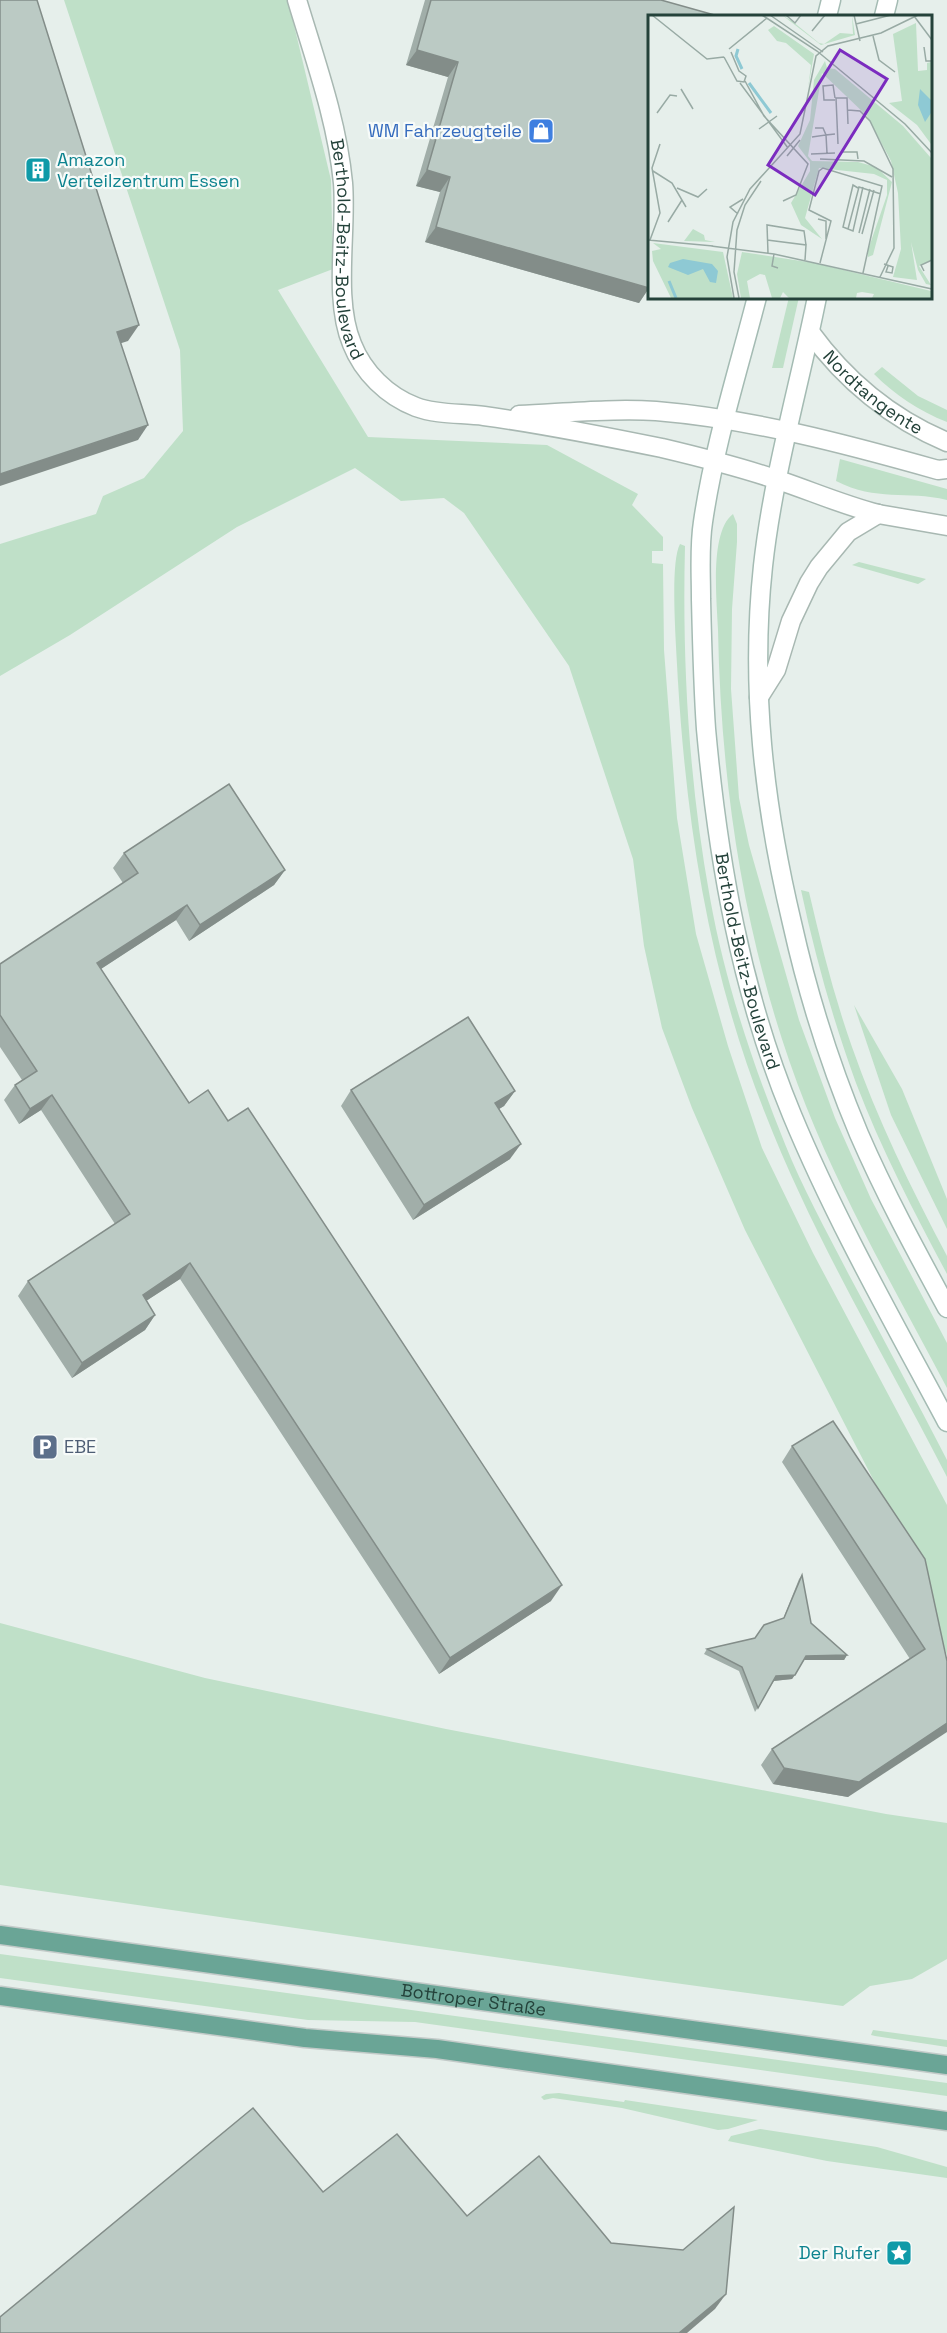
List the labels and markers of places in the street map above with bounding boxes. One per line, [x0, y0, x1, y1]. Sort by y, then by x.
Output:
shop icon: WM Fahrzeugteile [526, 116, 556, 146]
place label: WM Fahrzeugteile [368, 119, 522, 142]
place label: Amazon Verteilzentrum Essen [57, 148, 240, 192]
building icon: Amazon Verteilzentrum Essen [23, 155, 53, 185]
parking icon: EBE [30, 1432, 60, 1462]
place label: EBE [64, 1435, 96, 1458]
place icon: Der Rufer [884, 2238, 914, 2268]
place label: Der Rufer [799, 2241, 880, 2264]

